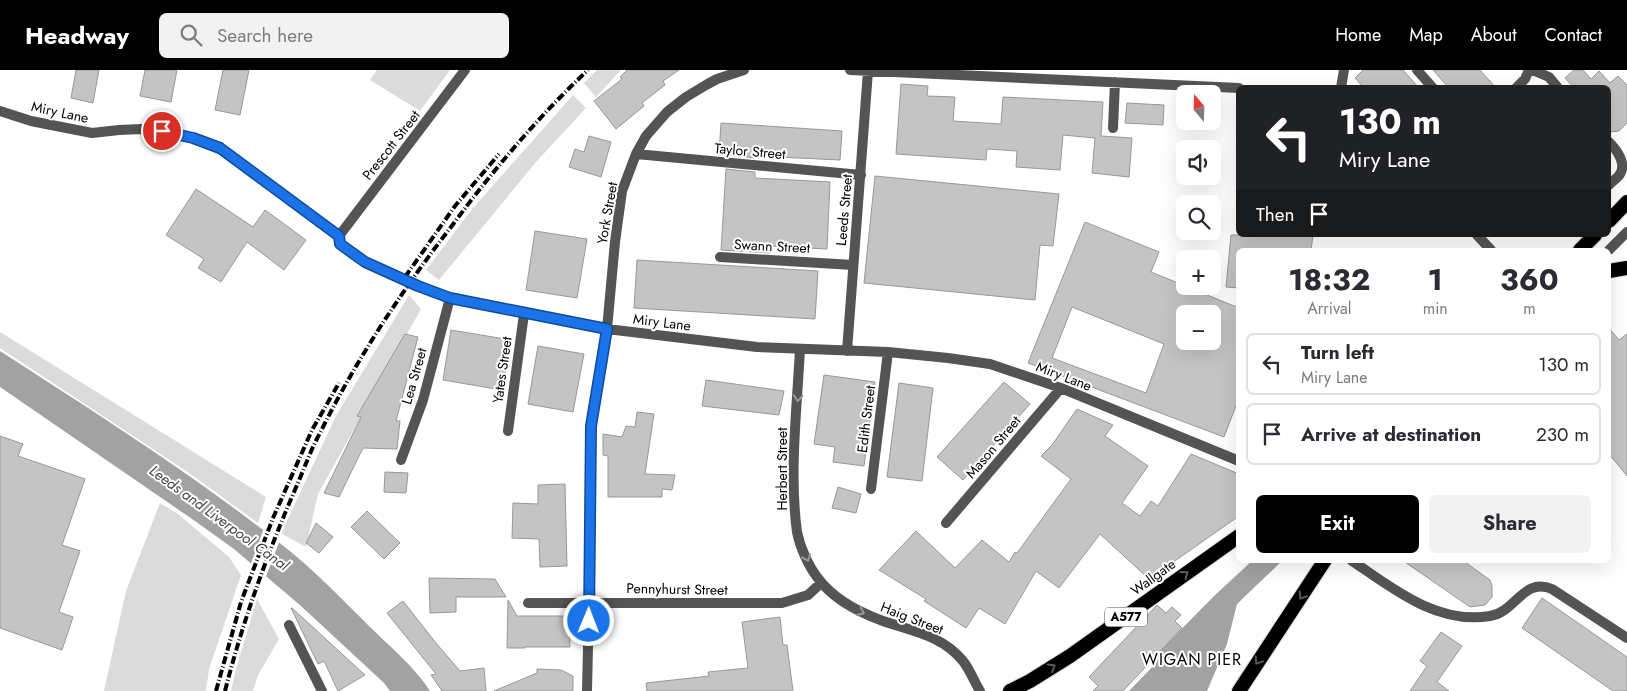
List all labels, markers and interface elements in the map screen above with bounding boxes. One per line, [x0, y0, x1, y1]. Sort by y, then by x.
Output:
search box [159, 13, 509, 58]
text: Headway [25, 18, 129, 53]
icon: search [177, 21, 205, 49]
text: Search here [217, 22, 313, 49]
text: Home [1335, 22, 1381, 48]
text: Map [1409, 22, 1443, 48]
text: About [1471, 22, 1516, 48]
text: Contact [1544, 22, 1602, 48]
north arrow [1176, 85, 1221, 130]
map controls [1176, 85, 1221, 350]
street label: Miry Lane [29, 96, 91, 128]
text: 130 m [1339, 97, 1441, 147]
street label: Prescott Street [357, 105, 425, 184]
icon: left [1256, 105, 1321, 170]
pin [141, 110, 183, 152]
icon: arrive [148, 117, 176, 145]
street label: Taylor Street [714, 138, 787, 164]
button: sound [1176, 140, 1221, 185]
text: Miry Lane [1339, 143, 1430, 175]
street label: Leeds Street [831, 173, 857, 247]
street label: York Street [592, 180, 622, 246]
button: search [1176, 195, 1221, 240]
icon: arrive [1305, 200, 1333, 228]
text: Then [1256, 201, 1295, 228]
street label: Swann Street [733, 234, 811, 258]
button: + [1176, 250, 1221, 295]
text: 18:32 [1288, 258, 1370, 301]
text: 1 [1428, 258, 1443, 301]
text: 360 [1500, 258, 1559, 301]
text: Arrival [1307, 297, 1351, 320]
text: min [1423, 297, 1448, 320]
text: m [1523, 297, 1536, 320]
button: − [1176, 305, 1221, 350]
street label: Miry Lane [632, 309, 692, 335]
street label: Yates Street [487, 335, 517, 405]
text: Turn left [1301, 339, 1374, 366]
street label: Lea Street [396, 345, 432, 407]
icon: left [1258, 350, 1286, 378]
text: 130 m [1538, 351, 1589, 378]
street label: Miry Lane [1033, 356, 1095, 396]
text: Miry Lane [1301, 366, 1367, 389]
street label: Edith Street [852, 384, 880, 454]
one-way arrow [792, 394, 803, 402]
street label: Mason Street [961, 411, 1026, 483]
icon: arrive [1258, 420, 1286, 448]
text: Arrive at destination [1301, 421, 1481, 448]
text: 230 m [1536, 421, 1589, 448]
street label: Herbert Street [772, 427, 792, 510]
water label: Leeds and Liverpool Canal [145, 460, 294, 577]
button: Exit [1256, 495, 1419, 553]
button: Share [1429, 495, 1591, 553]
one-way arrow [801, 553, 811, 562]
street label: Wallgate [1127, 554, 1179, 600]
one-way arrow [1179, 571, 1189, 580]
street label: Pennyhurst Street [626, 578, 728, 600]
one-way arrow [1299, 591, 1308, 600]
position arrow [562, 594, 614, 646]
street label: Haig Street [878, 597, 947, 639]
one-way arrow [856, 606, 865, 616]
road number: A577 [1105, 608, 1147, 626]
district label: WIGAN PIER [1142, 648, 1242, 671]
one-way arrow [1255, 656, 1264, 665]
one-way arrow [1046, 664, 1055, 674]

